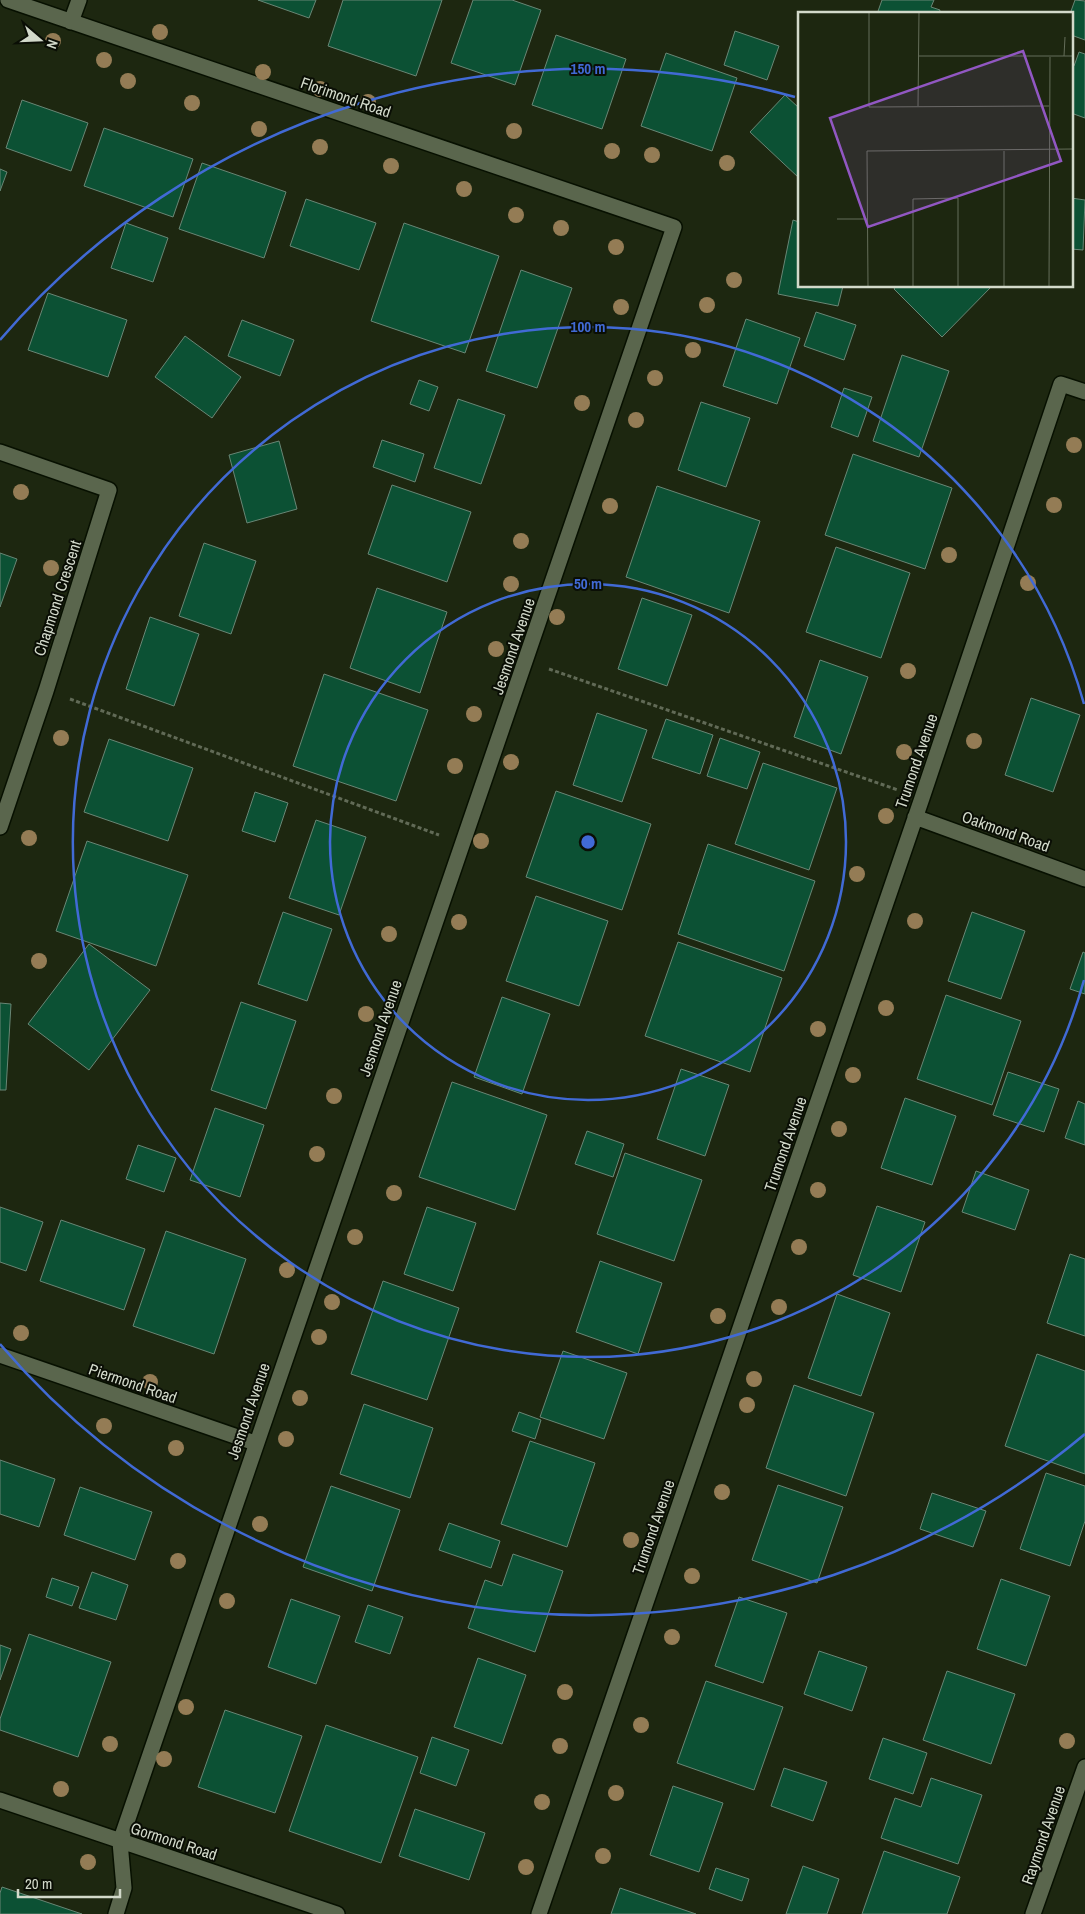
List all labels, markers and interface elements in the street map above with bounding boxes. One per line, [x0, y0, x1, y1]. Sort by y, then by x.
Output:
inset map [798, 12, 1072, 288]
north arrow [15, 15, 65, 65]
text: N [42, 37, 62, 51]
text: 150 m [571, 58, 605, 79]
street label: Florimond Road [298, 71, 394, 123]
text: 100 m [571, 316, 605, 337]
street label: Chapmond Crescent [28, 537, 86, 659]
text: 50 m [574, 573, 602, 594]
street label: Jesmond Avenue [486, 595, 540, 697]
street label: Trumond Avenue [889, 711, 943, 811]
street label: Oakmond Road [959, 805, 1053, 857]
centre of rings [579, 833, 597, 851]
street label: Jesmond Avenue [353, 977, 407, 1079]
street label: Trumond Avenue [758, 1094, 812, 1194]
street label: Piermond Road [86, 1358, 180, 1408]
street label: Jesmond Avenue [221, 1360, 275, 1462]
street label: Trumond Avenue [626, 1477, 680, 1577]
street label: Raymond Avenue [1016, 1783, 1070, 1887]
street label: Gormond Road [128, 1817, 220, 1865]
scale bar [18, 1866, 120, 1898]
text: 20 m [25, 1873, 52, 1894]

